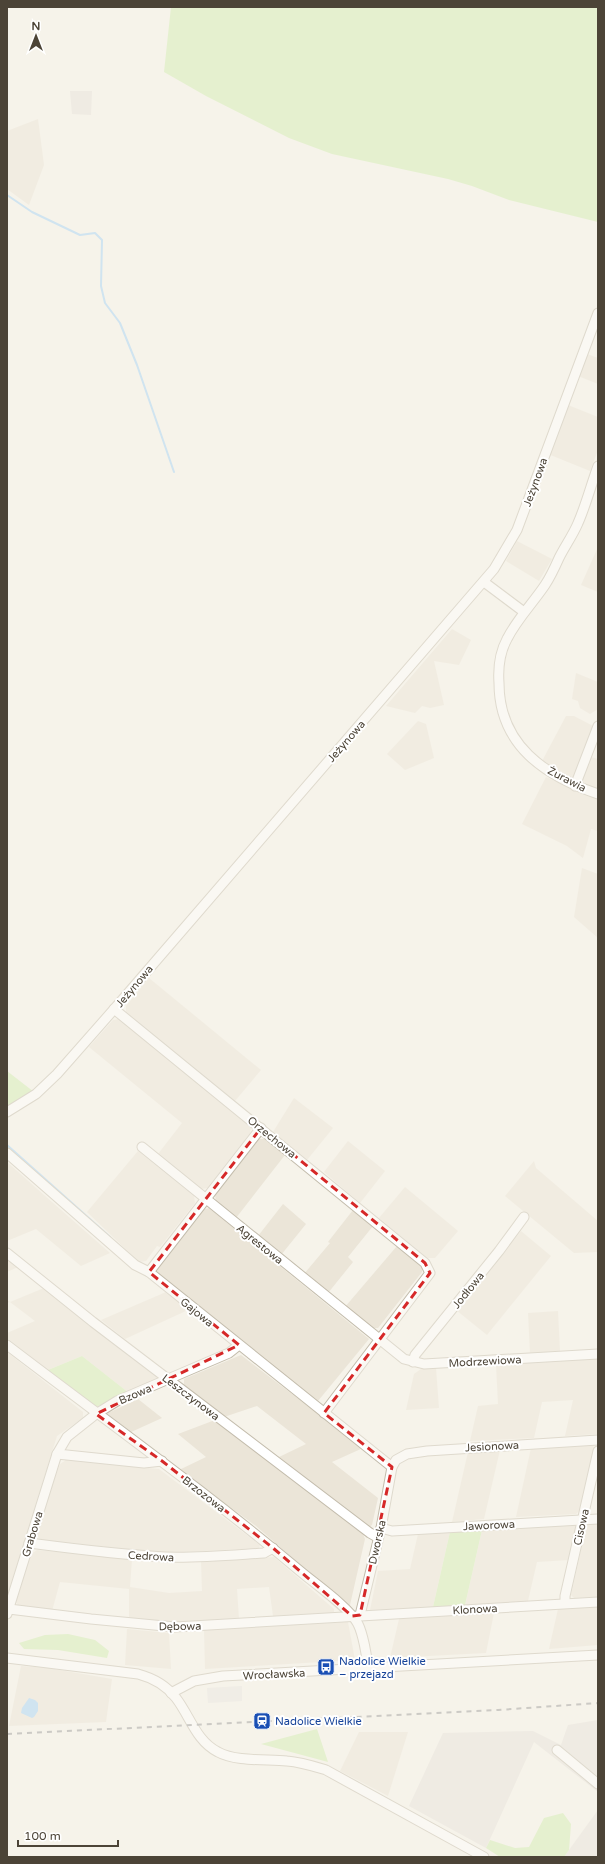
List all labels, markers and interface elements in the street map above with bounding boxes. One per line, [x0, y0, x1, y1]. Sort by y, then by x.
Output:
north arrow [16, 16, 56, 56]
text: N [32, 20, 40, 33]
street label: Jeżynowa [521, 456, 550, 508]
street label: Jeżynowa [325, 718, 368, 765]
street label: Żurawia [545, 764, 588, 795]
street label: Jeżynowa [113, 963, 156, 1010]
street label: Orzechowa [245, 1114, 299, 1161]
street label: Agrestowa [234, 1222, 286, 1267]
street label: Jodłowa [450, 1269, 487, 1311]
street label: Gajowa [178, 1295, 216, 1330]
street label: Modrzewiowa [448, 1353, 522, 1370]
street label: Leszczynowa [159, 1372, 222, 1423]
street label: Bzowa [117, 1382, 154, 1407]
street label: Jesionowa [465, 1439, 519, 1454]
street label: Brzozowa [180, 1474, 228, 1515]
street label: Cisowa [571, 1508, 592, 1547]
street label: Grabowa [19, 1510, 46, 1559]
street label: Jaworowa [463, 1518, 515, 1533]
street label: Dworska [366, 1519, 389, 1566]
street label: Cedrowa [128, 1549, 174, 1564]
street label: Klonowa [452, 1602, 498, 1617]
street label: Dębowa [159, 1620, 201, 1633]
place label: Nadolice Wielkie – przejazd [339, 1655, 426, 1681]
bus stop icon: Nadolice Wielkie – przejazd [316, 1657, 336, 1677]
street label: Wrocławska [242, 1666, 306, 1683]
station icon: Nadolice Wielkie [252, 1711, 272, 1731]
place label: Nadolice Wielkie [275, 1715, 362, 1728]
scale bar [18, 1822, 118, 1848]
text: 100 m [24, 1829, 61, 1843]

